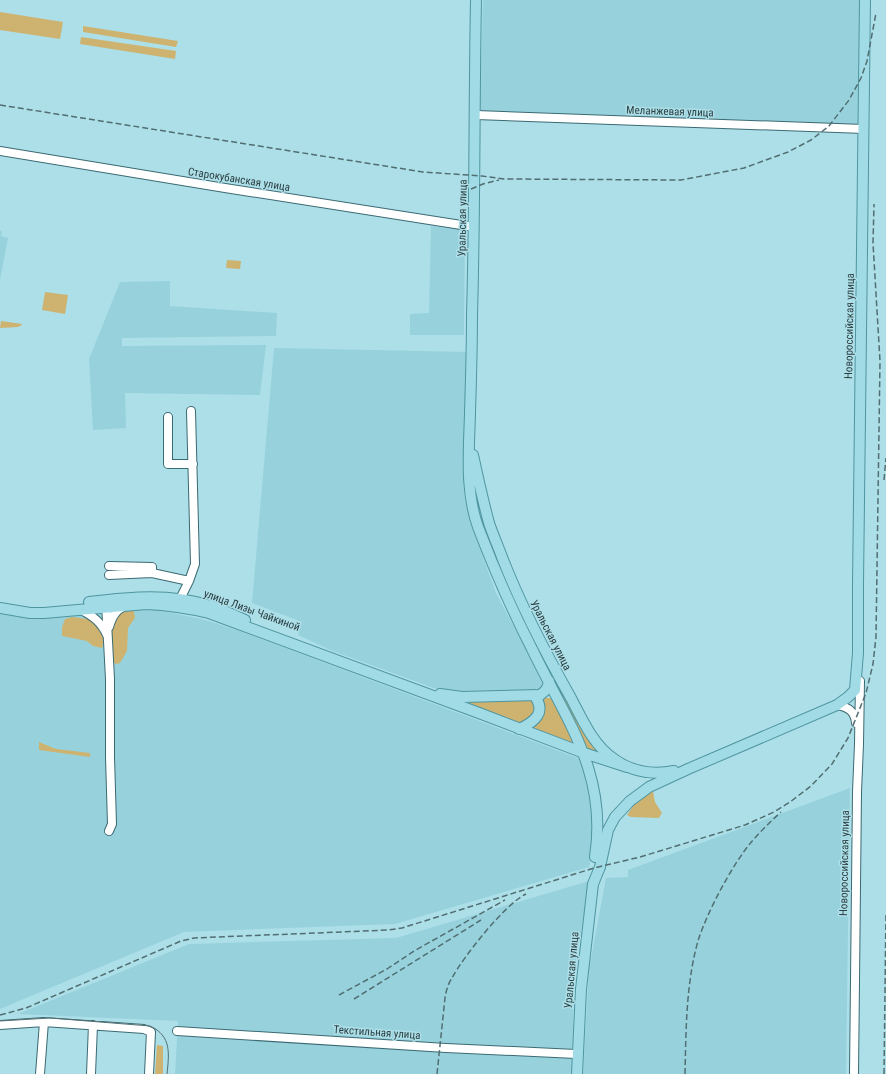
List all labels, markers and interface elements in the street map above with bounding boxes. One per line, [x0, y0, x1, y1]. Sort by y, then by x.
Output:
street label: Меланжевая улица [626, 103, 714, 120]
street label: Старокубанская улица [187, 165, 291, 194]
street label: Уральская улица [455, 179, 470, 257]
street label: Новороссийская улица [842, 273, 857, 379]
street label: улица Лизы Чайкиной [202, 587, 302, 634]
street label: Уральская улица [527, 598, 574, 673]
street label: Новороссийская улица [837, 810, 852, 916]
street label: Уральская улица [562, 931, 581, 1009]
street label: Текстильная улица [333, 1023, 421, 1042]

